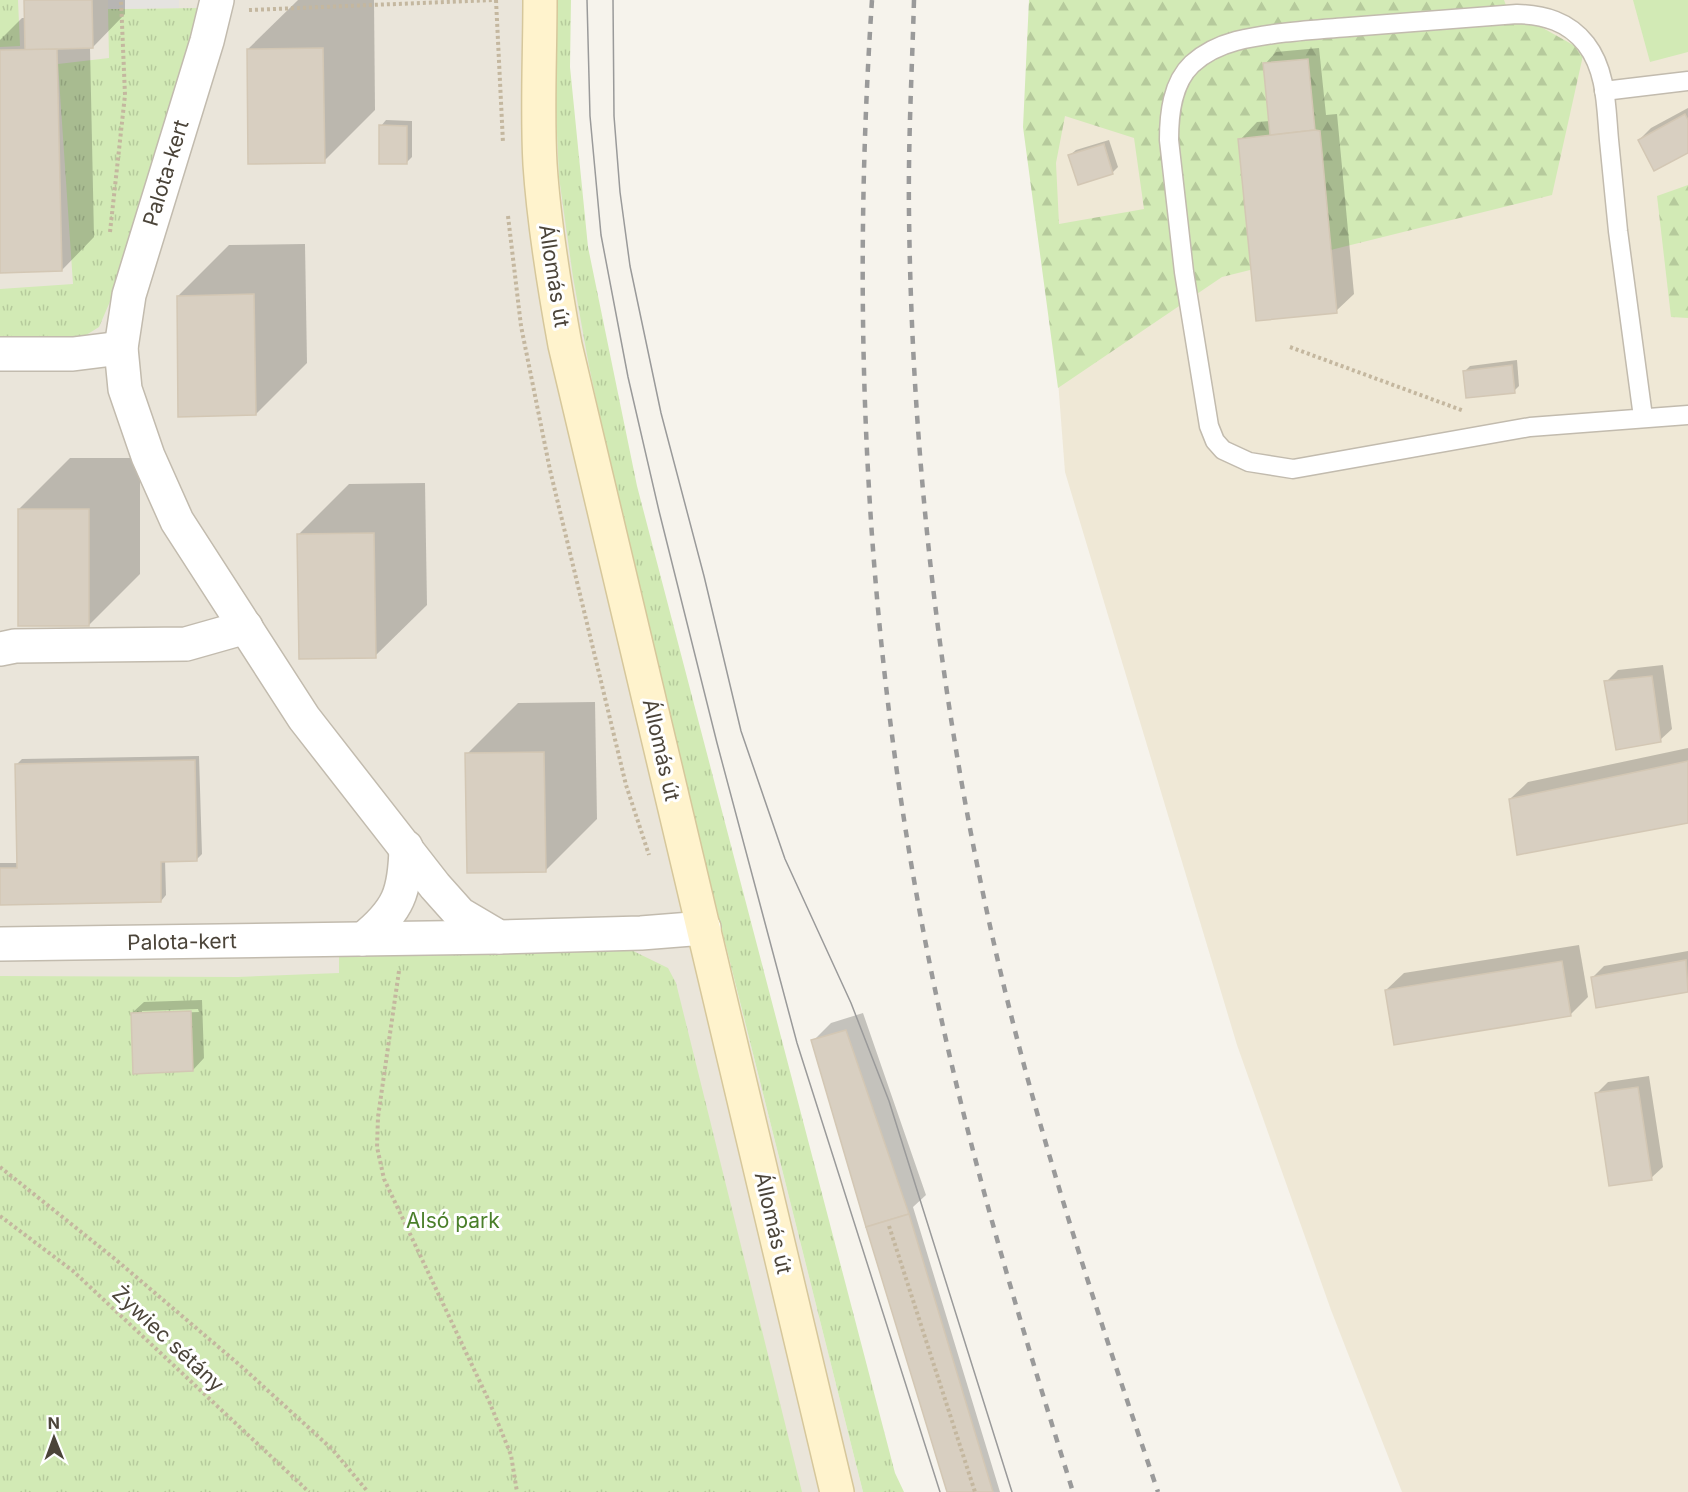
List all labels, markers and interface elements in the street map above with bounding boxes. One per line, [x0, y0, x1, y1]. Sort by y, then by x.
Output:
street label: Palota-kert [138, 117, 194, 229]
street label: Állomás út [534, 223, 576, 329]
street label: Állomás út [638, 696, 686, 803]
street label: Palota-kert [127, 928, 237, 955]
street label: Állomás út [750, 1169, 798, 1276]
park label: Alsó park [406, 1208, 500, 1233]
street label: Żywiec sétány [107, 1280, 230, 1397]
north arrow [24, 1408, 84, 1468]
text: N [47, 1413, 60, 1433]

